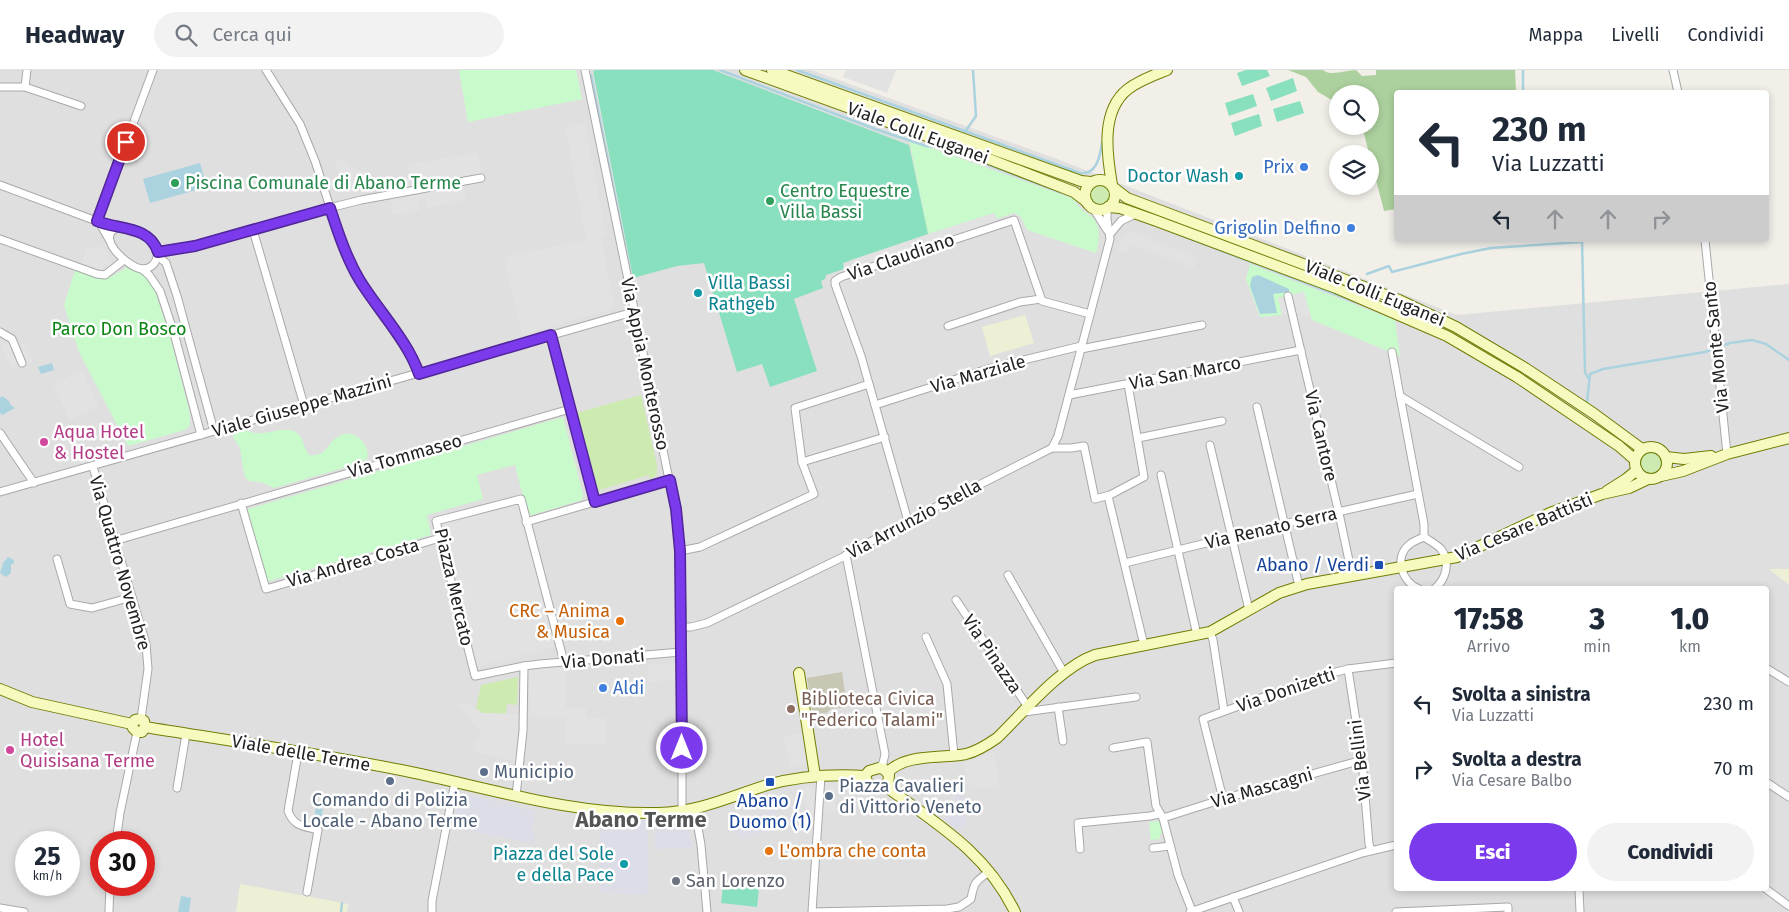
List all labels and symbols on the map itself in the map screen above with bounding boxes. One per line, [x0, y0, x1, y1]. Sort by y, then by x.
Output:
street label: Viale Colli Euganei [844, 97, 992, 169]
pin [105, 121, 147, 163]
place label: Prix [1263, 156, 1294, 178]
marker: Prix [1298, 161, 1310, 173]
place label: Doctor Wash [1127, 165, 1229, 187]
marker: Doctor Wash [1233, 170, 1245, 182]
place label: Piscina Comunale di Abano Terme [185, 172, 461, 194]
marker: Piscina Comunale di Abano Terme [169, 177, 181, 189]
place label: Centro Equestre Villa Bassi [780, 180, 910, 223]
marker: Centro Equestre Villa Bassi [764, 195, 776, 207]
place label: Grigolin Delfino [1214, 217, 1341, 239]
marker: Grigolin Delfino [1345, 222, 1357, 234]
street label: Via Claudiano [845, 228, 957, 286]
street label: Viale Colli Euganei [1302, 255, 1448, 331]
place label: Villa Bassi Rathgeb [708, 272, 790, 315]
street label: Via Appia Monterosso [616, 276, 674, 452]
street label: Via Monte Santo [1698, 280, 1734, 414]
marker: Villa Bassi Rathgeb [692, 287, 704, 299]
park label: Parco Don Bosco [51, 318, 187, 340]
street label: Via Marziale [928, 350, 1028, 398]
street label: Via San Marco [1127, 351, 1243, 395]
street label: Viale Giuseppe Mazzini [210, 370, 394, 442]
street label: Via Cantore [1300, 388, 1342, 484]
place label: Aqua Hotel & Hostel [54, 421, 144, 464]
street label: Via Tommaseo [345, 429, 465, 483]
marker: Aqua Hotel & Hostel [38, 436, 50, 448]
street label: Via Quattro Novembre [85, 473, 155, 653]
street label: Via Arrunzio Stella [843, 474, 985, 564]
street label: Via Cesare Battisti [1452, 488, 1596, 566]
street label: Via Renato Serra [1203, 502, 1339, 554]
street label: Piazza Mercato [430, 526, 478, 648]
street label: Via Andrea Costa [284, 534, 422, 592]
place label: Abano / Verdi [1257, 554, 1369, 576]
marker: Abano / Verdi [1373, 559, 1385, 571]
place label: CRC – Anima & Musica [509, 600, 610, 643]
street label: Via Pinazza [957, 610, 1027, 698]
marker: CRC – Anima & Musica [614, 615, 626, 627]
street label: Via Donati [560, 644, 646, 674]
street label: Via Donizetti [1234, 663, 1338, 717]
place label: Aldi [613, 677, 644, 699]
marker: Aldi [597, 682, 609, 694]
place label: Biblioteca Civica "Federico Talami" [801, 688, 943, 731]
marker: Biblioteca Civica "Federico Talami" [785, 703, 797, 715]
street label: Via Bellini [1344, 718, 1376, 802]
position arrow [655, 721, 707, 773]
place label: Hotel Quisisana Terme [20, 729, 155, 772]
street label: Viale delle Terme [230, 730, 372, 776]
marker: Hotel Quisisana Terme [4, 744, 16, 756]
place label: Municipio [494, 761, 574, 783]
street label: Via Mascagni [1209, 763, 1315, 813]
marker: Municipio [478, 766, 490, 778]
marker: Comando di Polizia Locale - Abano Terme [384, 775, 396, 787]
place label: Piazza Cavalieri di Vittorio Veneto [839, 775, 982, 818]
marker: Abano / Duomo (1) [764, 776, 776, 788]
place label: Comando di Polizia Locale - Abano Terme [302, 789, 478, 832]
place label: Abano / Duomo (1) [729, 790, 811, 833]
marker: Piazza Cavalieri di Vittorio Veneto [823, 790, 835, 802]
district label: Abano Terme [574, 806, 707, 833]
speed limit sign: 30 [90, 831, 155, 896]
place label: L'ombra che conta [779, 840, 927, 862]
place label: Piazza del Sole e della Pace [493, 843, 614, 886]
marker: L'ombra che conta [763, 845, 775, 857]
marker: Piazza del Sole e della Pace [618, 858, 630, 870]
place label: San Lorenzo [686, 870, 785, 892]
marker: San Lorenzo [670, 875, 682, 887]

